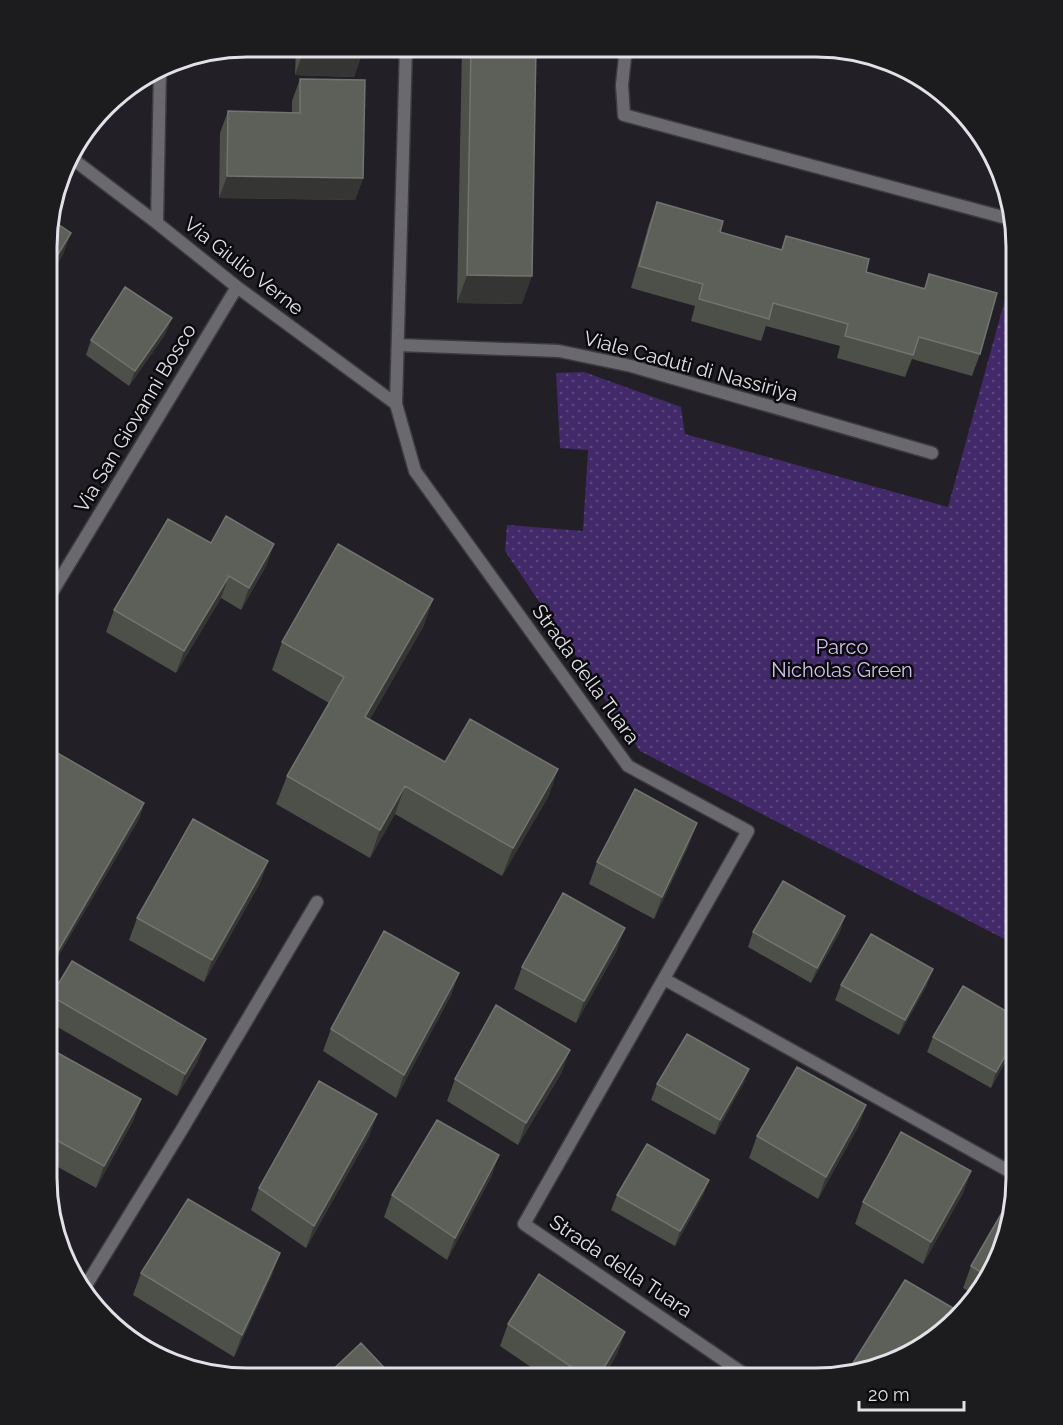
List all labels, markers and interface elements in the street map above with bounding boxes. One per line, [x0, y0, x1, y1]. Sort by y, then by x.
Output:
street label: Via Giulio Verne [179, 212, 309, 320]
street label: Via San Giovanni Bosco [69, 319, 201, 517]
street label: Viale Caduti di Nassiriya [581, 326, 801, 406]
street label: Strada della Tuara [527, 600, 645, 748]
park label: Parco Nicholas Green [771, 635, 913, 682]
street label: Strada della Tuara [545, 1209, 697, 1323]
scale bar [859, 1374, 964, 1412]
text: 20 m [868, 1384, 910, 1405]

